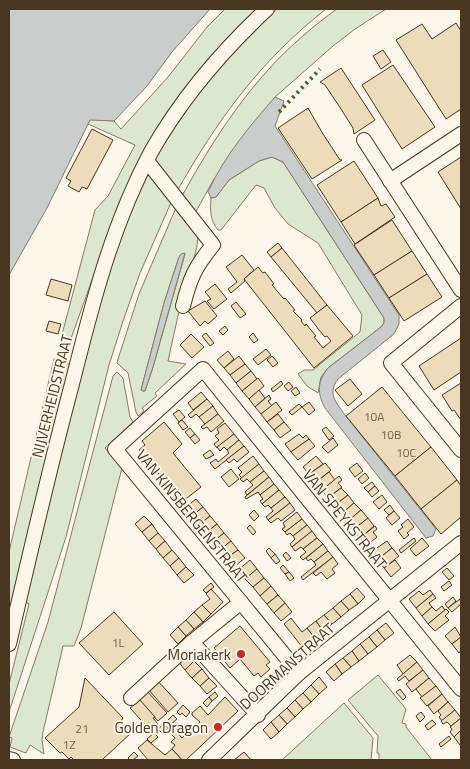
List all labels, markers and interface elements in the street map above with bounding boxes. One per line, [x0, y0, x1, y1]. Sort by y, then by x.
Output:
street label: NIJVERHEIDSTRAAT [26, 332, 78, 460]
house number: 10A [364, 407, 384, 426]
house number: 10B [381, 425, 401, 444]
house number: 10C [396, 443, 416, 462]
street label: VAN KINSBERGENSTRAAT [131, 444, 253, 588]
street label: VAN SPEYKSTRAAT [297, 464, 393, 574]
street label: DOORMANSTRAAT [234, 617, 340, 715]
house number: 1L [112, 633, 124, 652]
place label: Moriakerk [168, 643, 231, 666]
marker: Moriakerk [235, 648, 247, 660]
place label: Golden Dragon [114, 716, 208, 739]
house number: 21 [75, 719, 89, 738]
marker: Golden Dragon [212, 721, 224, 733]
house number: 1Z [62, 735, 76, 754]

